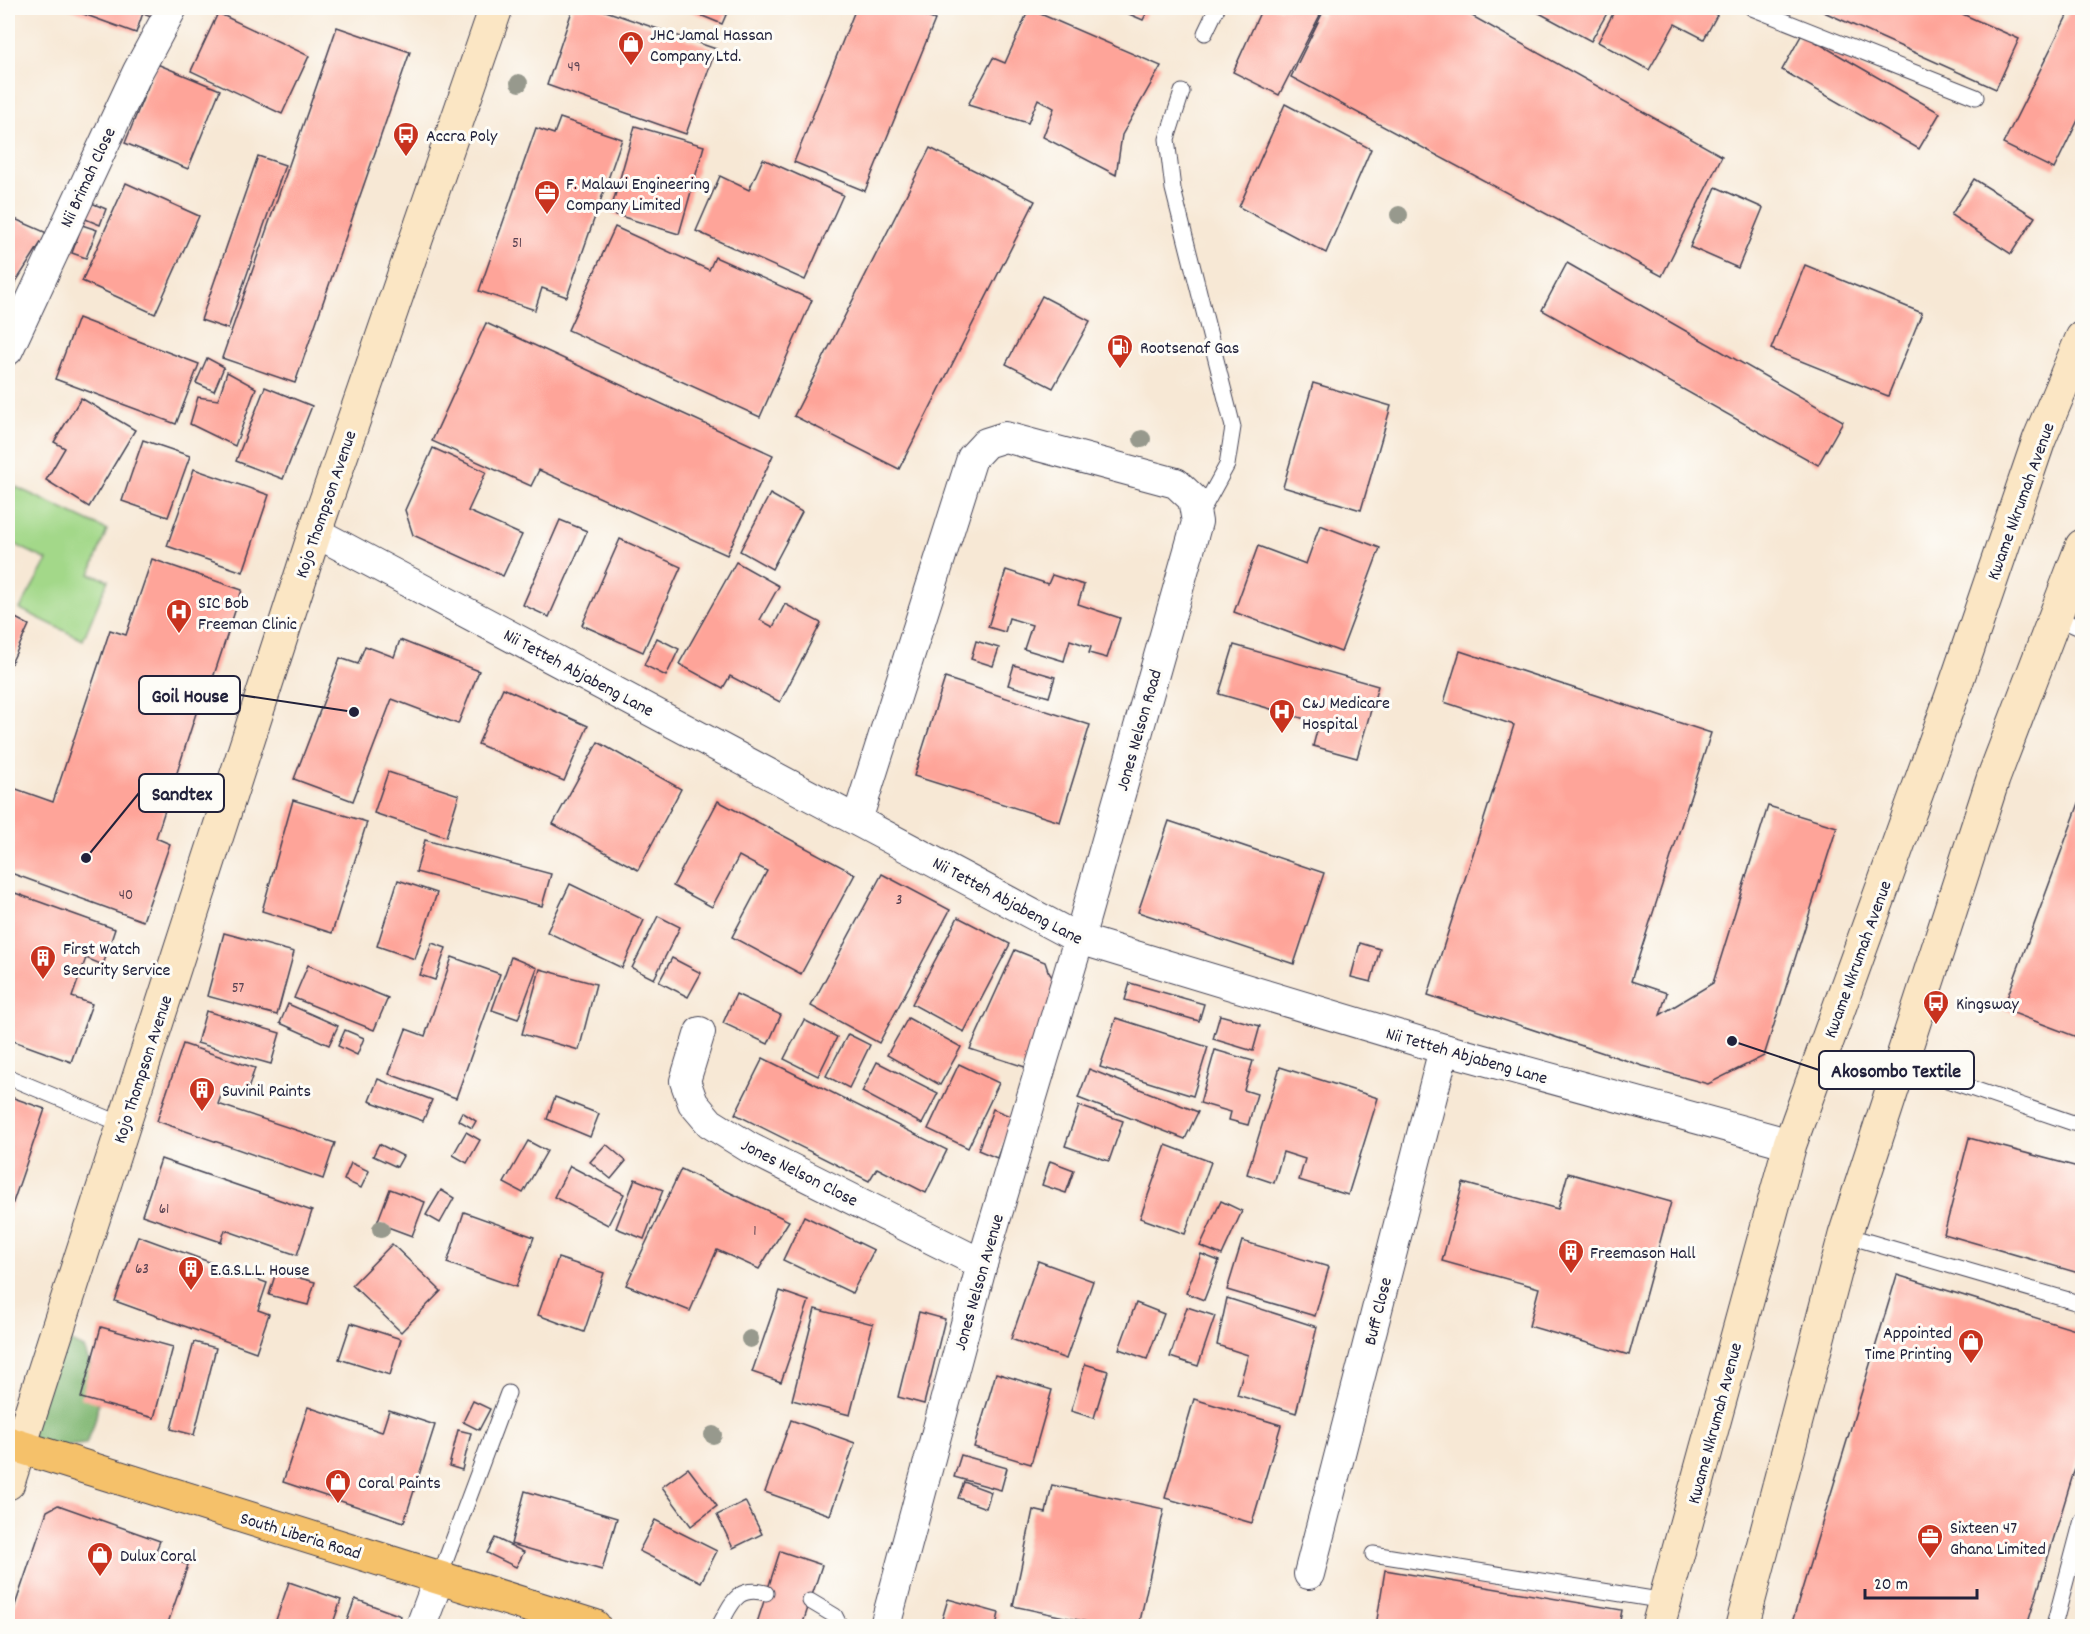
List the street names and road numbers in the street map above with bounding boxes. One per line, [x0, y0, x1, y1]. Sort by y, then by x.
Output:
street label: Nii Brimah Close [55, 124, 123, 232]
street label: Kwame Nkrumah Avenue [1982, 420, 2062, 584]
street label: Kojo Thompson Avenue [290, 428, 364, 582]
street label: Nii Tetteh Abjabeng Lane [498, 624, 658, 725]
street label: Jones Nelson Road [1111, 667, 1170, 794]
street label: Nii Tetteh Abjabeng Lane [927, 852, 1087, 953]
street label: Kwame Nkrumah Avenue [1819, 878, 1899, 1042]
street label: Kojo Thompson Avenue [109, 992, 180, 1147]
street label: Nii Tetteh Abjabeng Lane [1383, 1022, 1550, 1092]
street label: Jones Nelson Close [736, 1134, 862, 1215]
street label: Jones Nelson Avenue [949, 1211, 1012, 1354]
street label: Buff Close [1359, 1275, 1400, 1348]
street label: Kwame Nkrumah Avenue [1683, 1340, 1750, 1507]
street label: South Liberia Road [237, 1507, 364, 1568]

